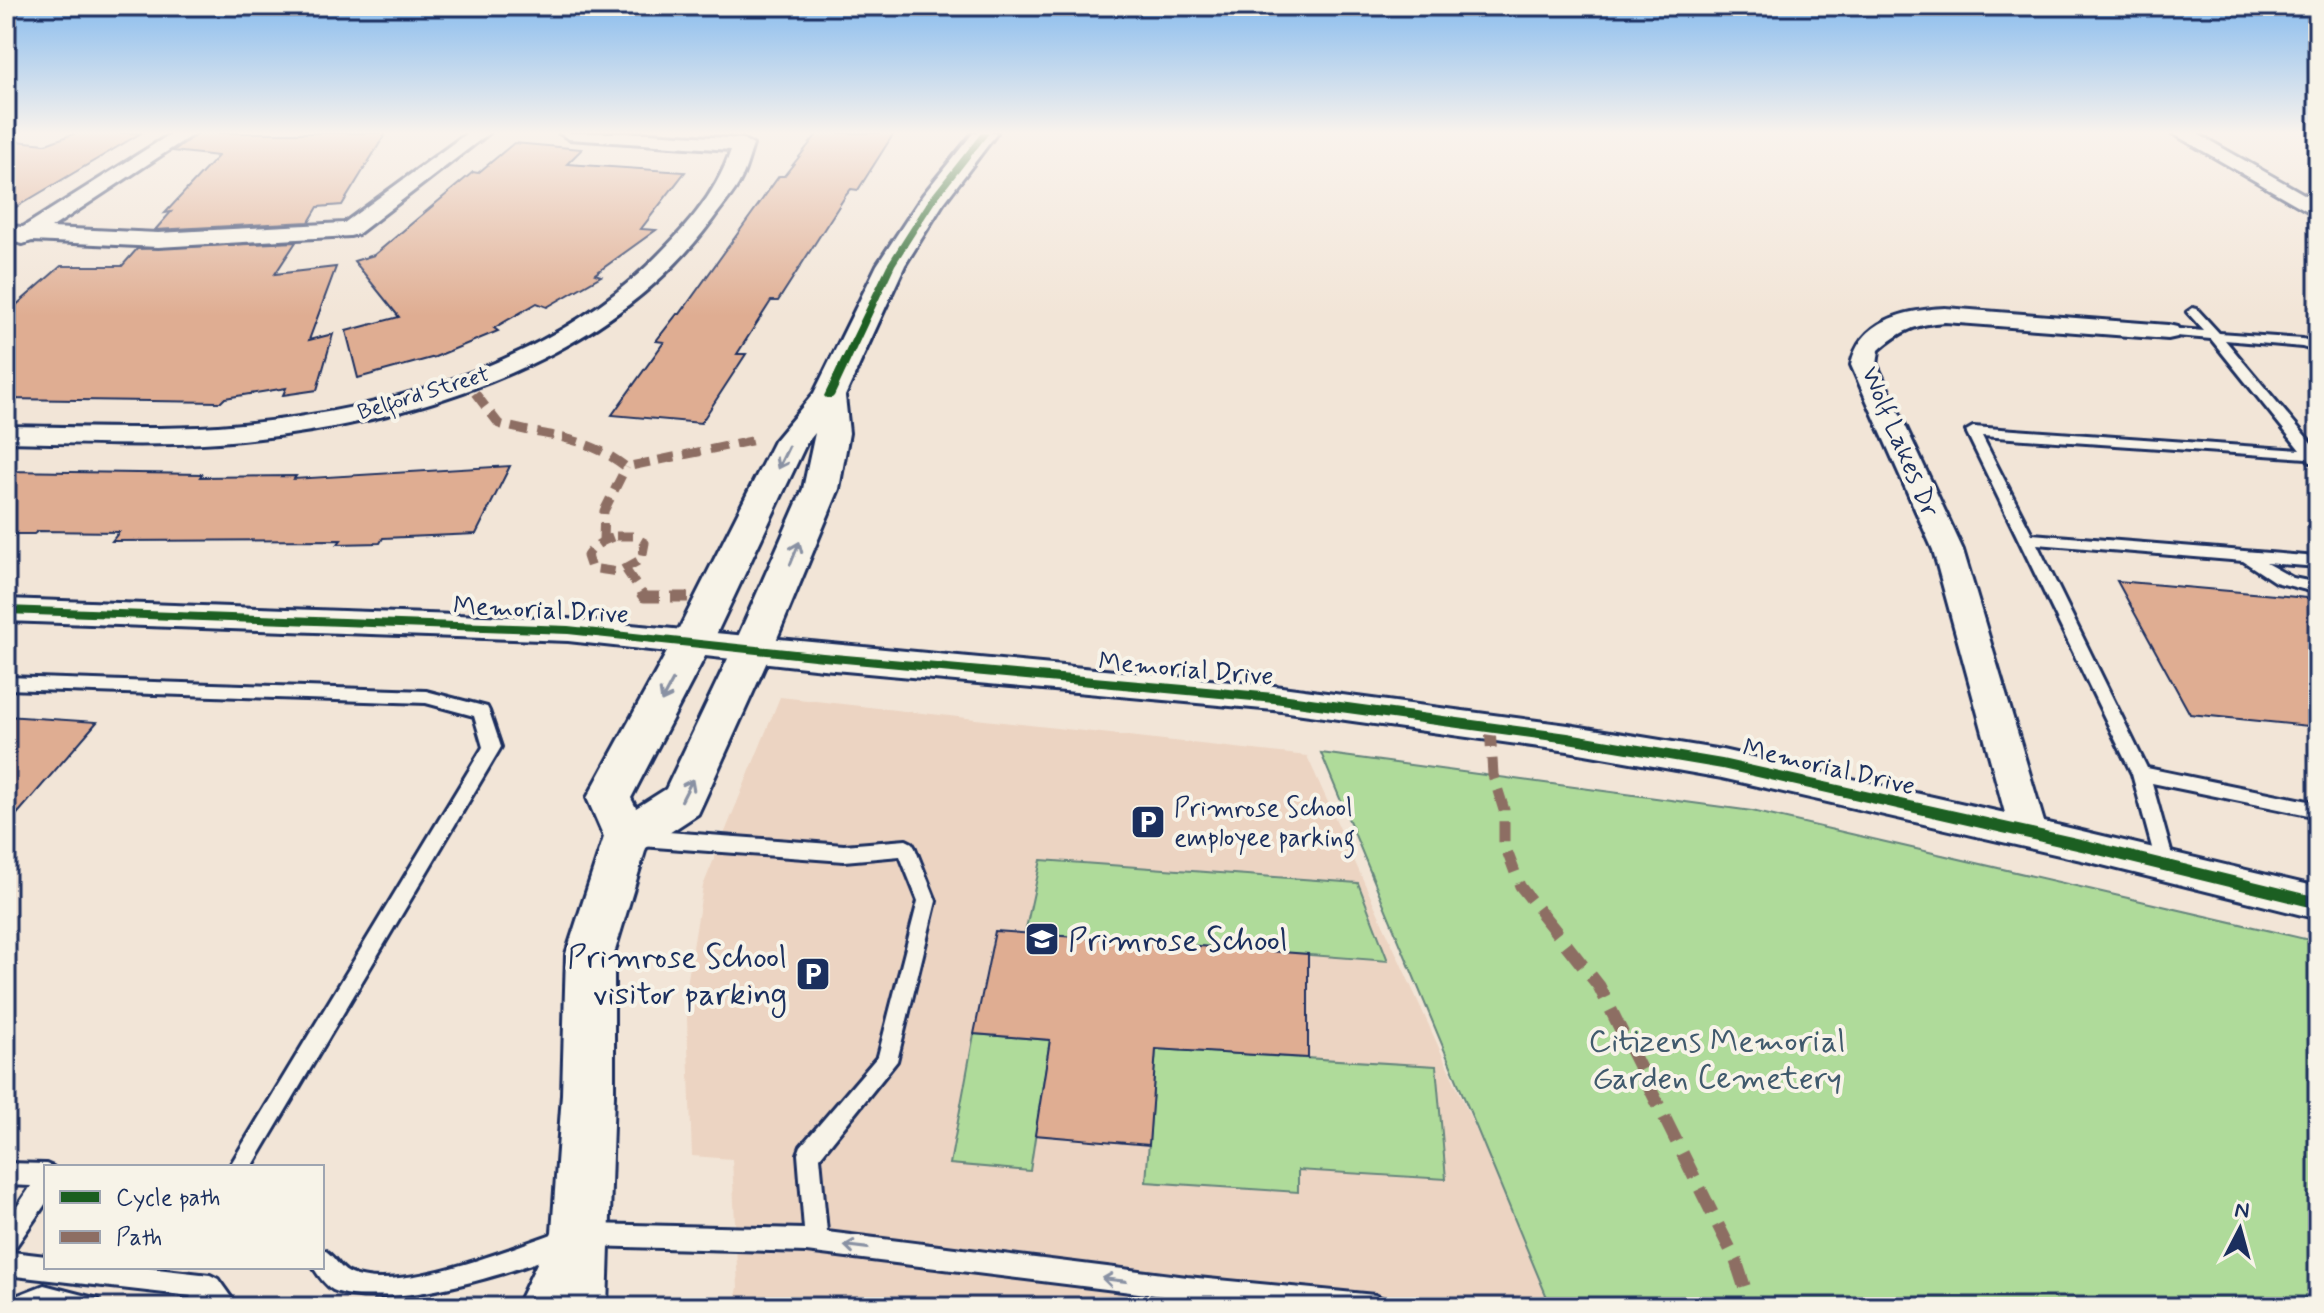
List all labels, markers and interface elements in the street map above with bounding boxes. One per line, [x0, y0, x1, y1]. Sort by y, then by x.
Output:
street label: Belford Street [354, 361, 493, 429]
street label: Wolf Lakes Dr [1852, 362, 1946, 522]
one-way arrow [775, 446, 790, 470]
one-way arrow [788, 541, 803, 566]
street label: Memorial Drive [452, 589, 629, 633]
street label: Memorial Drive [1097, 645, 1275, 695]
one-way arrow [658, 678, 674, 702]
street label: Memorial Drive [1739, 732, 1918, 804]
one-way arrow [680, 778, 695, 802]
place label: Primrose School employee parking [1174, 792, 1355, 859]
parking icon: Primrose School employee parking [1129, 803, 1167, 841]
school or university icon: Primrose School [1023, 920, 1061, 958]
place label: Primrose School [1068, 920, 1288, 962]
place label: Primrose School visitor parking [567, 937, 787, 1018]
parking icon: Primrose School visitor parking [794, 955, 832, 993]
park label: Citizens Memorial Garden Cemetery [1589, 1021, 1845, 1100]
legend [44, 1165, 324, 1269]
text: Cycle path [116, 1183, 221, 1214]
north arrow [2200, 1189, 2280, 1269]
text: N [2233, 1196, 2251, 1226]
text: Path [116, 1223, 162, 1254]
one-way arrow [843, 1240, 870, 1255]
one-way arrow [1101, 1272, 1128, 1287]

